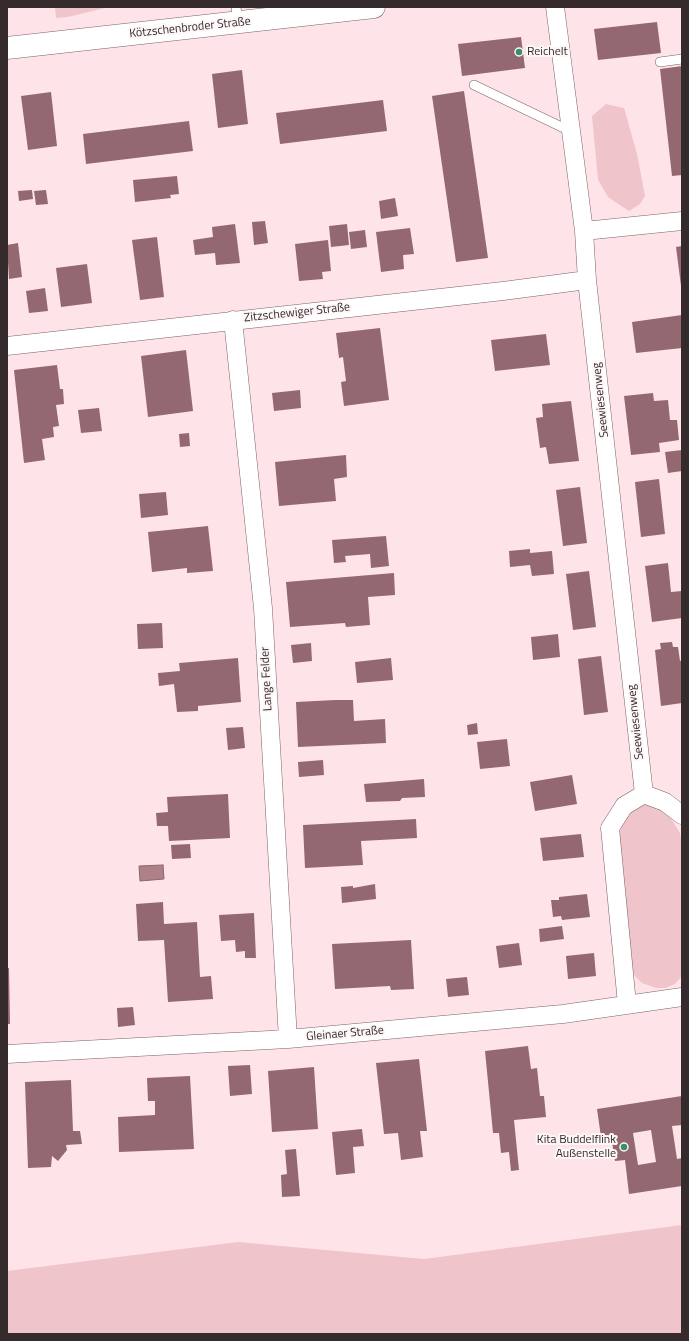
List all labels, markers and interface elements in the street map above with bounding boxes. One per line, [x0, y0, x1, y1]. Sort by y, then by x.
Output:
street label: Kötzschenbroder Straße [129, 14, 251, 42]
place label: Reichelt [527, 45, 568, 59]
marker: Reichelt [514, 47, 524, 57]
street label: Zitzschewiger Straße [243, 300, 351, 326]
street label: Seewiesenweg [590, 362, 612, 438]
street label: Lange Felder [258, 646, 276, 712]
street label: Seewiesenweg [625, 684, 647, 760]
street label: Gleinaer Straße [306, 1023, 384, 1045]
place label: Kita Buddelflink Außenstelle [537, 1133, 616, 1161]
marker: Kita Buddelflink Außenstelle [619, 1142, 629, 1152]

